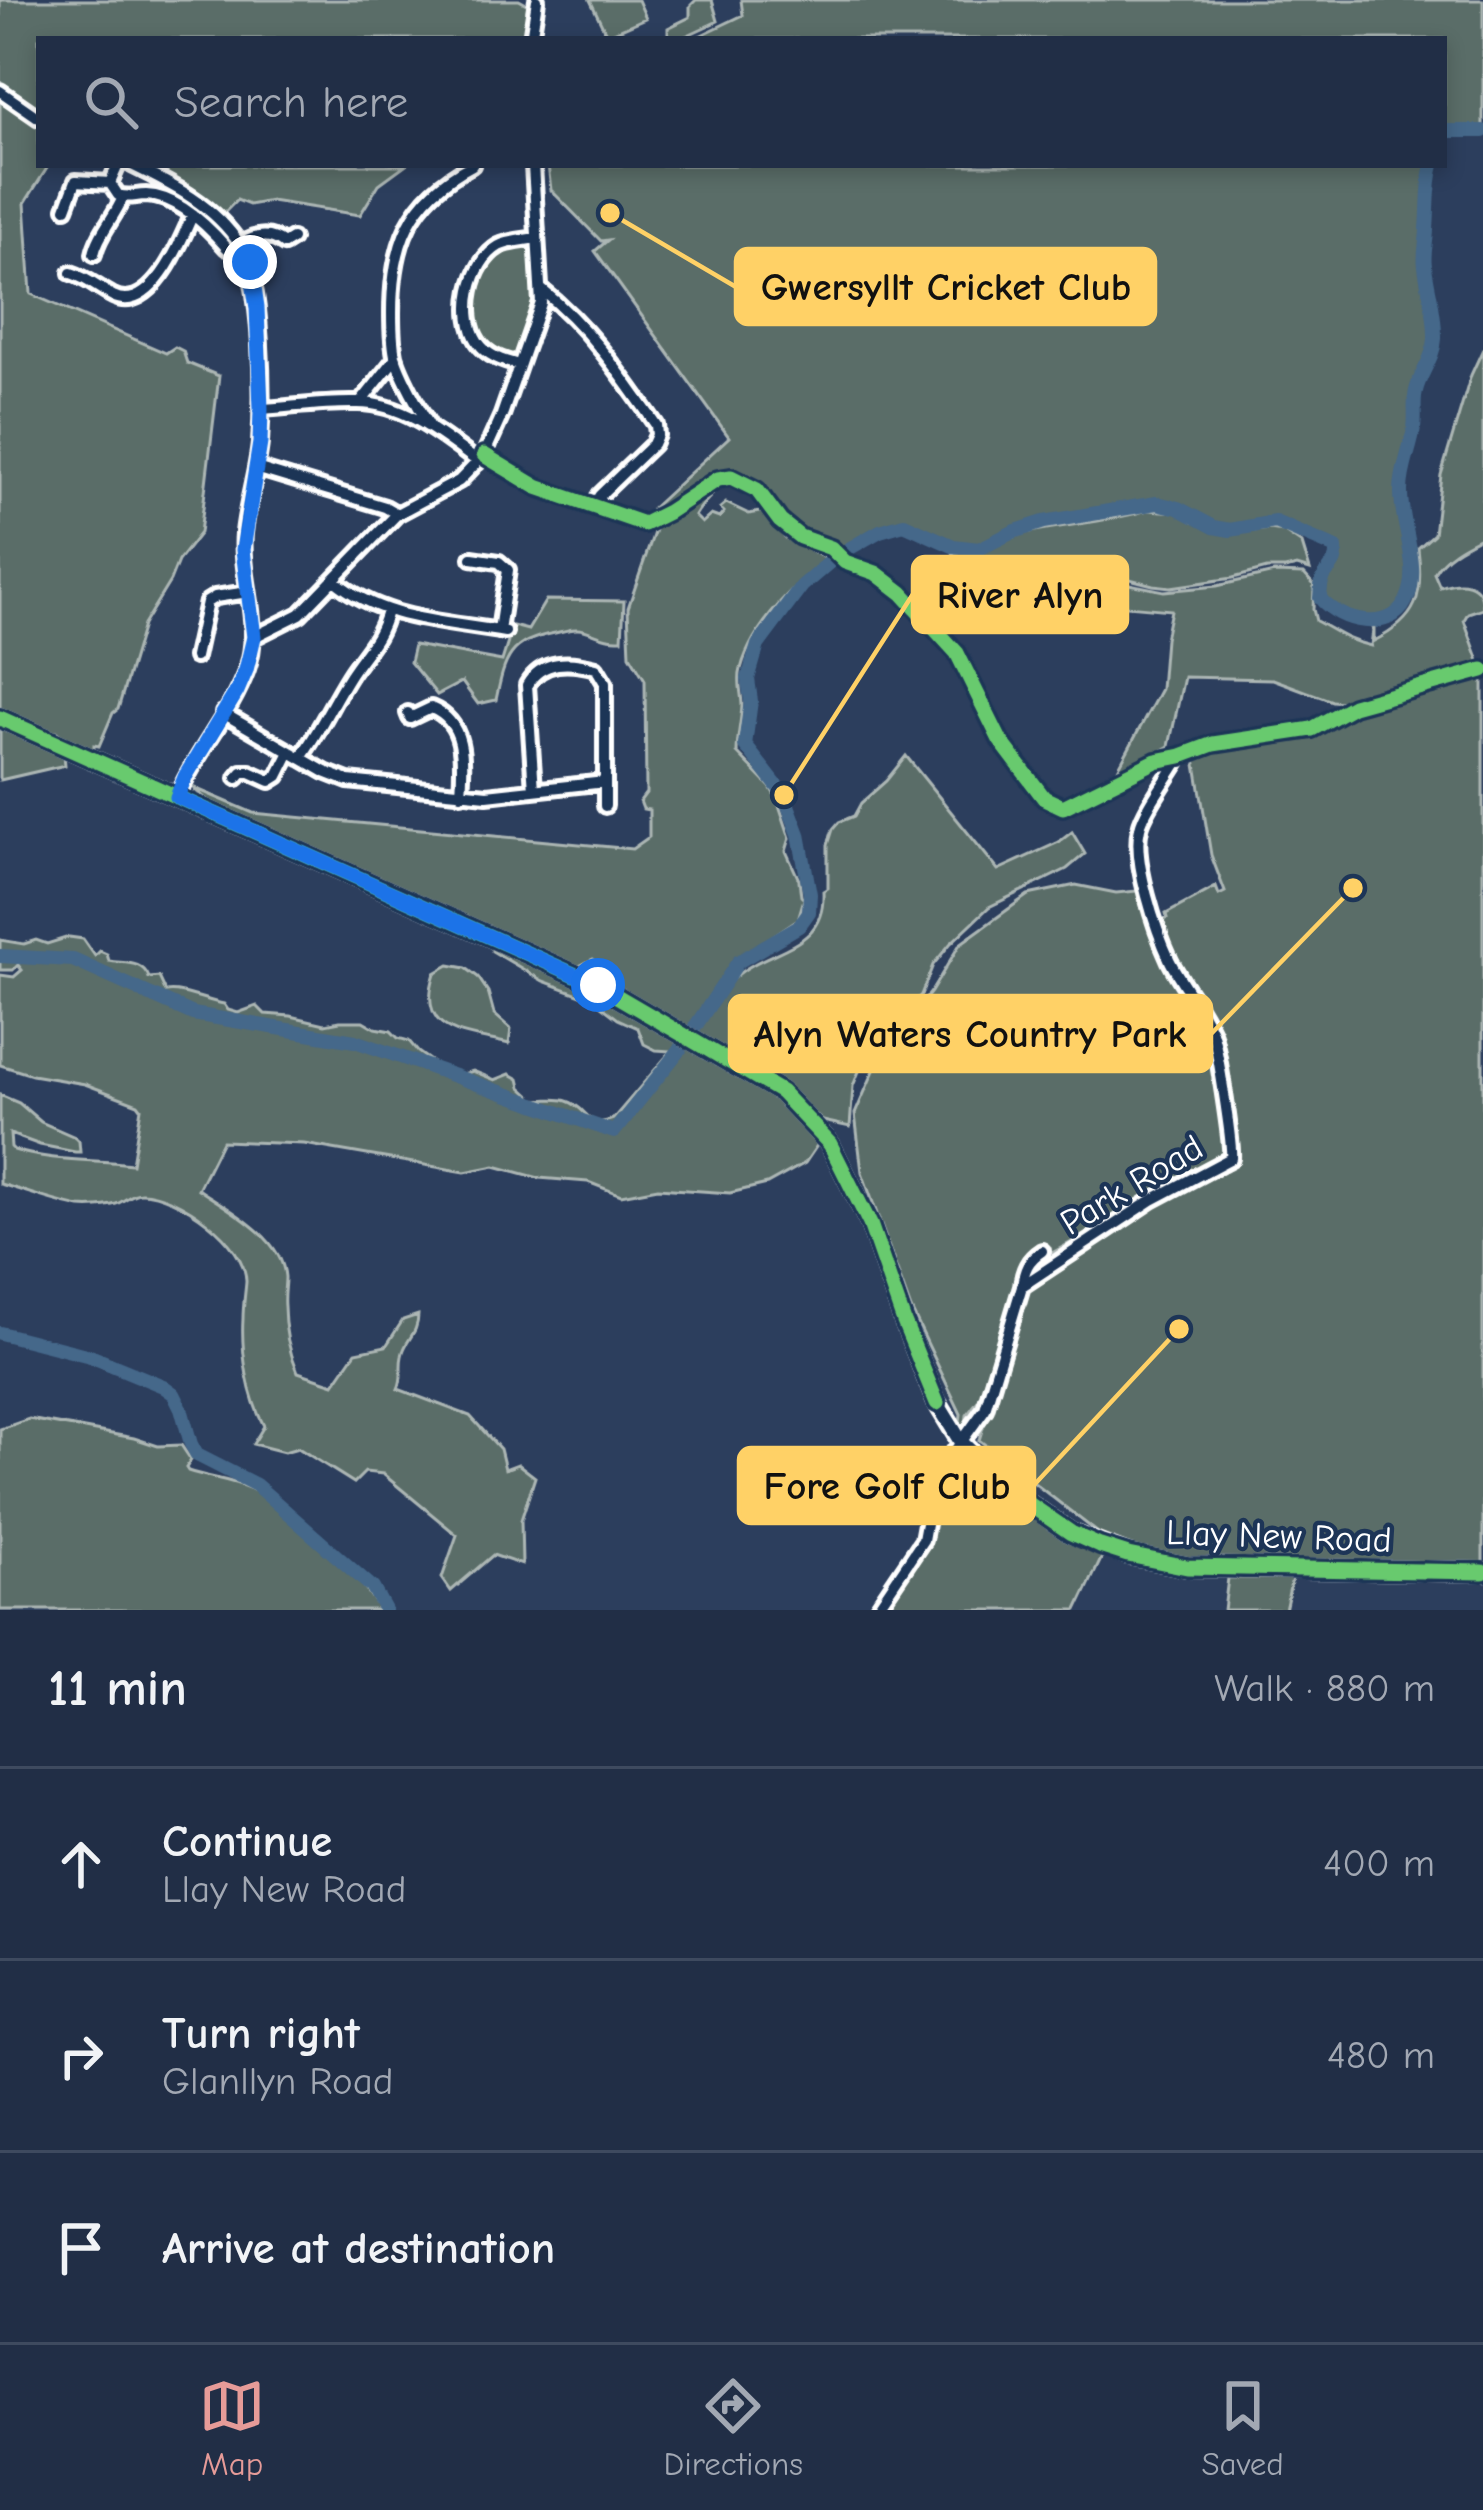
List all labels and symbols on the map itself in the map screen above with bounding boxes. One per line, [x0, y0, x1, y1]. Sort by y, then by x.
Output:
route end [223, 235, 277, 289]
callout: Gwersyllt Cricket Club [736, 249, 1155, 324]
text: Gwersyllt Cricket Club [761, 265, 1131, 310]
callout: River Alyn [913, 557, 1127, 632]
text: River Alyn [937, 573, 1103, 618]
route start [571, 958, 625, 1012]
callout: Alyn Waters Country Park [730, 996, 1211, 1071]
text: Alyn Waters Country Park [753, 1012, 1187, 1057]
street label: Park Road [1053, 1127, 1210, 1244]
callout: Fore Golf Club [739, 1448, 1034, 1523]
text: Fore Golf Club [763, 1464, 1011, 1509]
street label: Llay New Road [1166, 1512, 1392, 1561]

